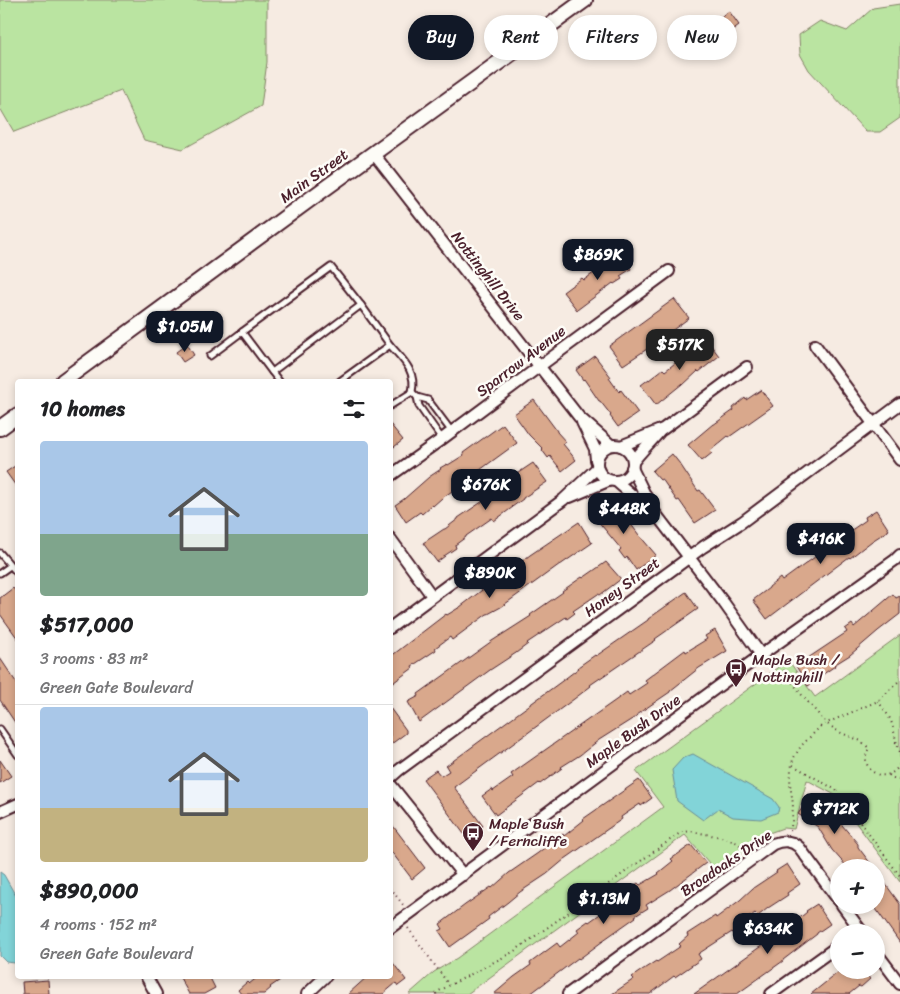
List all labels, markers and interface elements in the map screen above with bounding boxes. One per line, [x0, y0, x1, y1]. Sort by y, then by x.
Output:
chip: Buy [408, 15, 474, 60]
chip: Rent [484, 15, 558, 60]
chip: Filters [568, 15, 657, 60]
chip: New [667, 15, 737, 60]
street label: Main Street [274, 142, 354, 210]
street label: Nottinghill Drive [444, 225, 532, 327]
pin: $869K [563, 238, 633, 281]
text: $869K [573, 240, 623, 269]
pin: $1.05M [144, 310, 226, 353]
text: $1.05M [157, 312, 213, 341]
street label: Sparrow Avenue [470, 318, 572, 404]
pin: $517K [645, 328, 715, 371]
text: $517K [657, 330, 703, 359]
text: 10 homes [40, 390, 125, 428]
icon: filters [340, 395, 368, 423]
pin: $676K [451, 468, 521, 511]
text: $676K [462, 470, 510, 499]
icon: home [159, 474, 249, 564]
pin: $448K [589, 492, 659, 535]
text: $448K [599, 494, 649, 523]
pin: $416K [786, 522, 856, 565]
text: $416K [798, 524, 844, 553]
street label: Honey Street [578, 550, 666, 624]
pin: $890K [455, 556, 525, 599]
text: $890K [465, 558, 515, 587]
text: $517,000 [40, 606, 133, 644]
text: 3 rooms · 83 m² [40, 644, 148, 673]
place label: Maple Bush / Nottinghill [752, 647, 840, 690]
bus stop icon: Maple Bush / Nottinghill [724, 657, 748, 688]
text: Green Gate Boulevard [40, 673, 193, 702]
street label: Maple Bush Drive [580, 687, 687, 775]
icon: home [159, 739, 249, 829]
pin: $712K [800, 792, 870, 835]
text: $712K [812, 794, 858, 823]
place label: Maple Bush / Ferncliffe [489, 811, 567, 854]
bus stop icon: Maple Bush / Ferncliffe [461, 821, 485, 852]
street label: Broadoaks Drive [675, 823, 777, 903]
map controls [830, 859, 885, 979]
button: + [830, 859, 885, 914]
text: $890,000 [40, 872, 138, 910]
pin: $1.13M [563, 882, 645, 925]
text: $1.13M [578, 884, 630, 913]
text: 4 rooms · 152 m² [40, 910, 157, 939]
pin: $634K [733, 912, 803, 955]
text: $634K [744, 914, 792, 943]
button: − [830, 924, 885, 979]
text: Green Gate Boulevard [40, 939, 193, 968]

